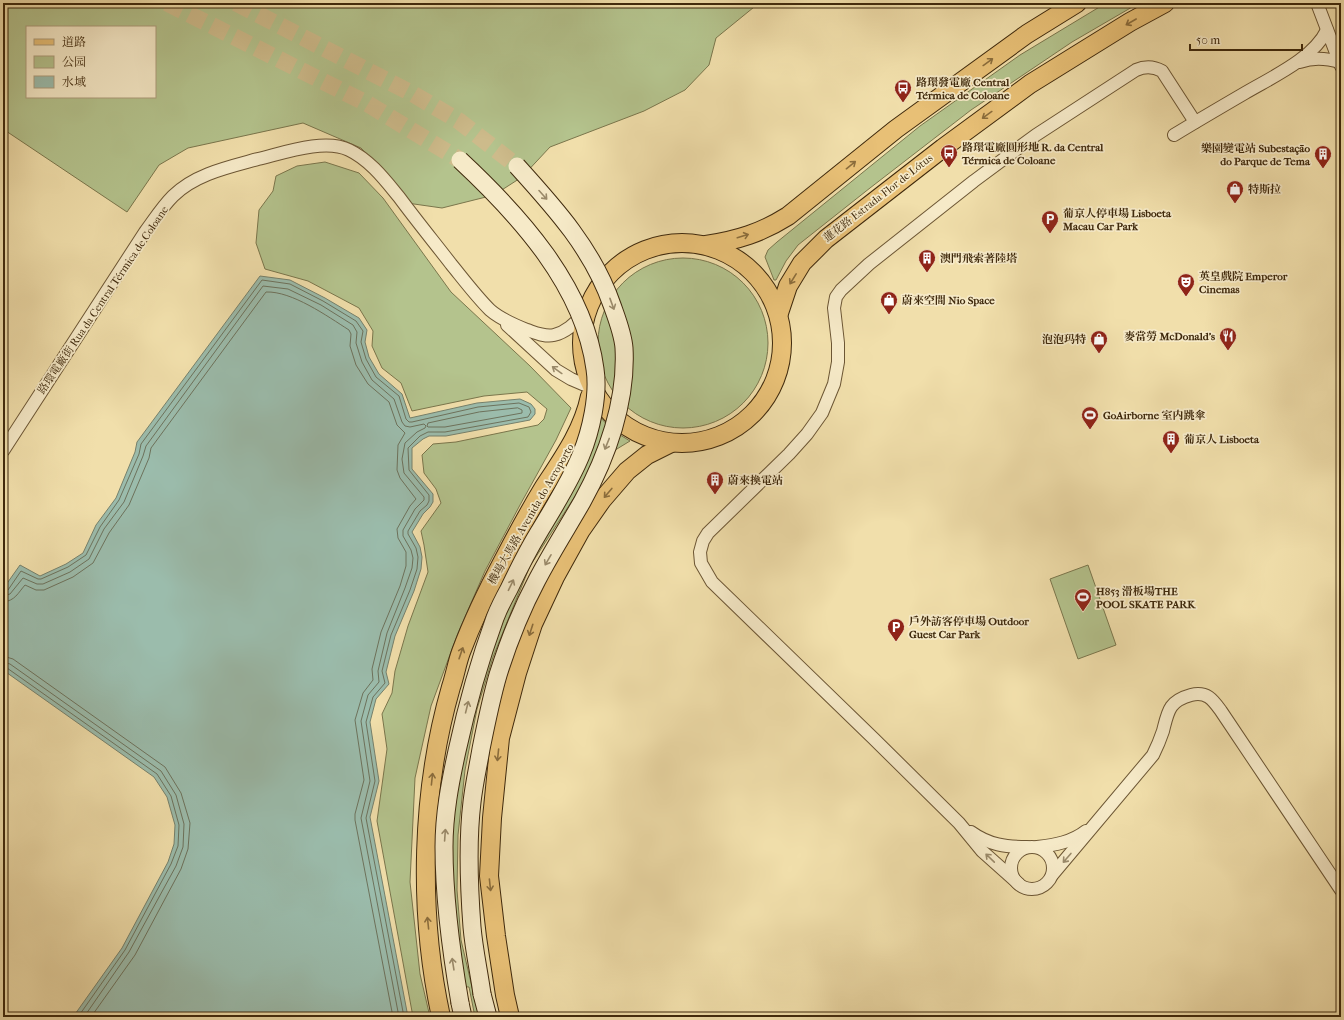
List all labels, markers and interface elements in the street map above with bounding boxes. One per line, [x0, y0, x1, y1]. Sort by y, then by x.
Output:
one-way arrow [1125, 18, 1137, 26]
legend [26, 26, 156, 98]
scale bar [1190, 26, 1302, 52]
text: 50 m [1196, 33, 1220, 47]
text: 道路 [62, 35, 86, 49]
text: 公园 [62, 55, 86, 69]
one-way arrow [983, 58, 994, 66]
text: 水域 [62, 75, 86, 89]
place label: 路環發電廠 Central Térmica de Coloane [915, 76, 1010, 102]
bus stop icon: 路環發電廠 Central Térmica de Coloane [893, 78, 913, 103]
one-way arrow [981, 111, 992, 120]
place label: 路環電廠圓形地 R. da Central Térmica de Coloane [961, 141, 1104, 167]
place label: 樂園變電站 Subestação do Parque de Tema [1201, 142, 1311, 168]
bus stop icon: 路環電廠圓形地 R. da Central Térmica de Coloane [939, 143, 959, 168]
building icon: 樂園變電站 Subestação do Parque de Tema [1313, 144, 1333, 169]
street label: 蓮花路 Estrada Flor de Lótus [821, 151, 935, 245]
one-way arrow [845, 161, 856, 170]
shop icon: 特斯拉 [1225, 179, 1245, 204]
place label: 特斯拉 [1248, 183, 1281, 196]
one-way arrow [539, 190, 548, 200]
street label: 路環電廠街 Rua da Central Térmica de Coloane [35, 203, 171, 396]
place label: 葡京人停車場 Lisboeta Macau Car Park [1062, 207, 1172, 233]
parking icon: 葡京人停車場 Lisboeta Macau Car Park [1040, 209, 1060, 234]
one-way arrow [737, 232, 749, 240]
building icon: 澳門飛索著陸塔 [917, 248, 937, 273]
place label: 澳門飛索著陸塔 [940, 252, 1018, 265]
place label: 英皇戲院 Emperor Cinemas [1199, 270, 1288, 296]
theatre icon: 英皇戲院 Emperor Cinemas [1176, 272, 1196, 297]
one-way arrow [788, 273, 796, 285]
shop icon: 蔚來空間 Nio Space [879, 290, 899, 315]
place label: 蔚來空間 Nio Space [902, 294, 995, 307]
one-way arrow [609, 298, 616, 311]
restaurant icon: 麥當勞 McDonald's [1218, 326, 1238, 351]
shop icon: 泡泡玛特 [1089, 329, 1109, 354]
place label: 麥當勞 McDonald's [1124, 330, 1215, 343]
place label: 泡泡玛特 [1042, 333, 1086, 346]
one-way arrow [552, 366, 563, 374]
sports icon: GoAirborne 室内跳傘 [1080, 405, 1100, 430]
place label: GoAirborne 室内跳傘 [1103, 409, 1206, 422]
building icon: 葡京人 Lisboeta [1161, 429, 1181, 454]
place label: 葡京人 Lisboeta [1184, 433, 1260, 446]
one-way arrow [603, 438, 611, 450]
street label: 機場大馬路 Avenida do Aeroporto [485, 441, 577, 587]
building icon: 蔚來換電站 [705, 470, 725, 495]
place label: 蔚來換電站 [728, 474, 783, 487]
one-way arrow [604, 487, 613, 498]
one-way arrow [544, 554, 552, 566]
one-way arrow [508, 579, 515, 591]
place label: H853 滑板場THE POOL SKATE PARK [1096, 585, 1196, 611]
sports icon: H853 滑板場THE POOL SKATE PARK [1073, 587, 1093, 612]
place label: 戶外訪客停車場 Outdoor Guest Car Park [909, 615, 1029, 641]
parking icon: 戶外訪客停車場 Outdoor Guest Car Park [886, 617, 906, 642]
one-way arrow [527, 623, 534, 636]
one-way arrow [458, 647, 466, 659]
one-way arrow [464, 701, 471, 714]
one-way arrow [495, 748, 502, 761]
one-way arrow [428, 773, 436, 786]
one-way arrow [441, 829, 448, 842]
one-way arrow [1063, 852, 1072, 862]
one-way arrow [985, 853, 995, 863]
one-way arrow [486, 878, 494, 891]
one-way arrow [424, 917, 432, 930]
one-way arrow [449, 958, 457, 971]

